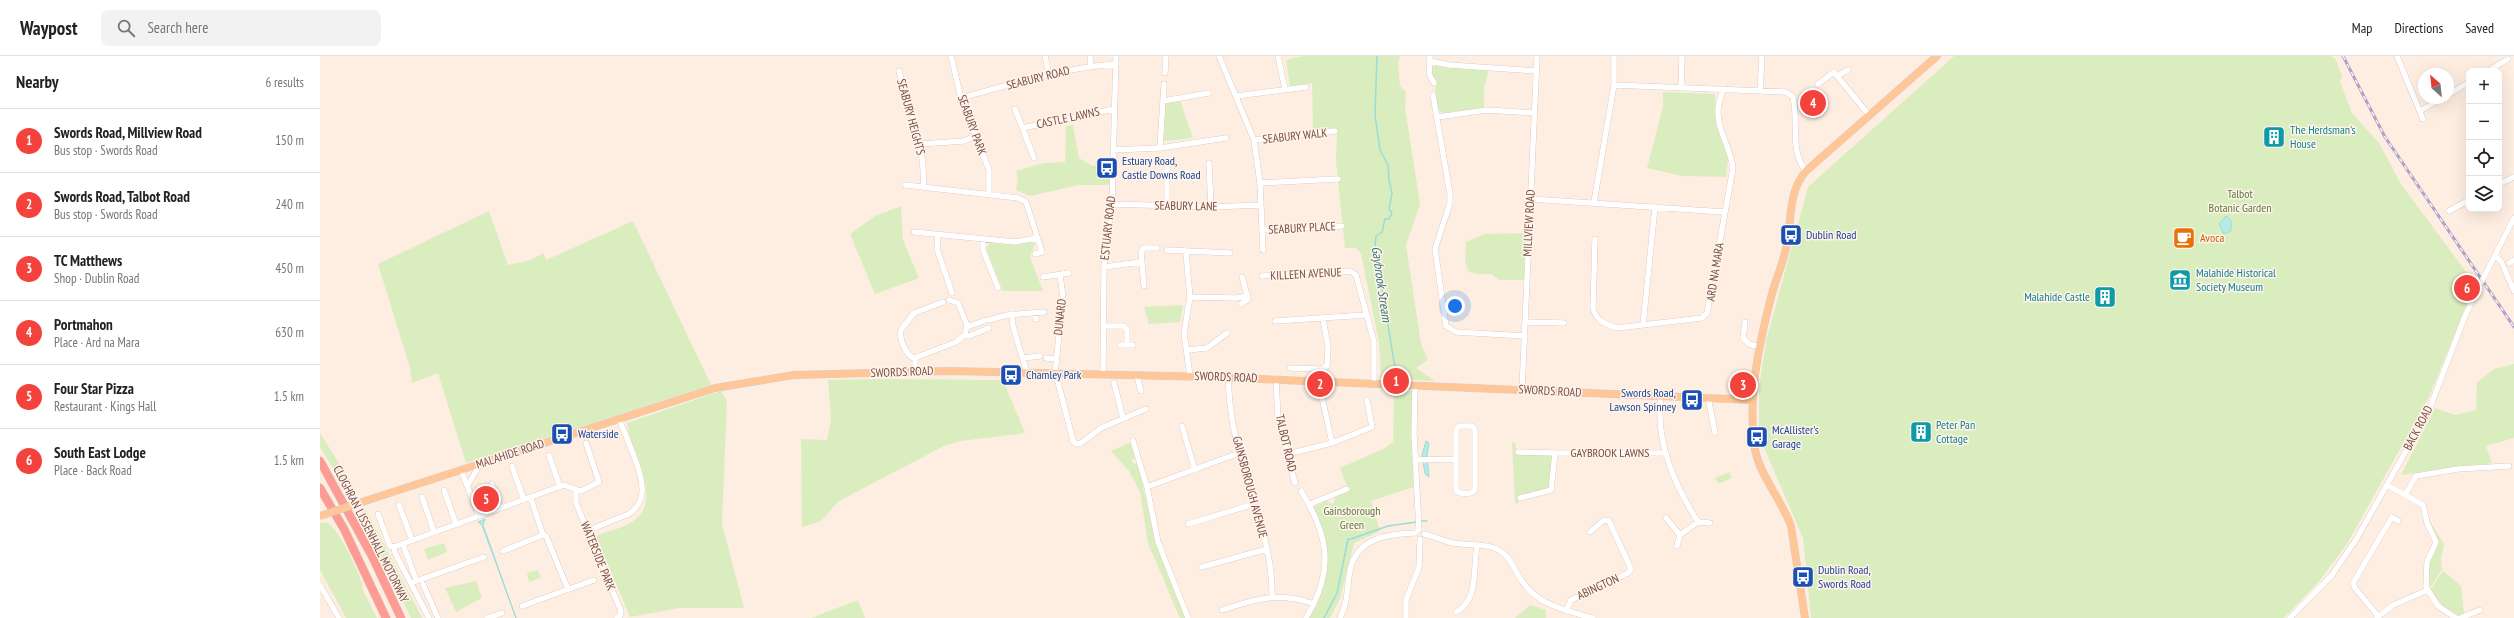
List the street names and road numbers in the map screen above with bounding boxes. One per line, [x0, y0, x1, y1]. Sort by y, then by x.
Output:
street label: SEABURY ROAD [1005, 62, 1071, 93]
street label: SEABURY HEIGHTS [894, 77, 929, 157]
street label: SEABURY PARK [955, 93, 990, 157]
street label: CASTLE LAWNS [1035, 104, 1101, 132]
street label: SEABURY WALK [1262, 125, 1328, 146]
street label: MILLVIEW ROAD [1519, 189, 1538, 257]
street label: ESTUARY ROAD [1097, 195, 1118, 261]
street label: SEABURY LANE [1154, 197, 1218, 214]
street label: SEABURY PLACE [1268, 218, 1336, 237]
street label: ARD NA MARA [1702, 241, 1727, 302]
street label: KILLEEN AVENUE [1270, 264, 1342, 283]
street label: DUNARD [1050, 298, 1069, 336]
street label: SWORDS ROAD [870, 363, 934, 380]
street label: SWORDS ROAD [1194, 368, 1258, 385]
street label: SWORDS ROAD [1518, 381, 1582, 400]
street label: BACK ROAD [2400, 403, 2436, 453]
street label: TALBOT ROAD [1273, 413, 1300, 473]
street label: GAINSBOROUGH AVENUE [1230, 434, 1271, 539]
street label: MALAHIDE ROAD [474, 435, 546, 472]
street label: GAYBROOK LAWNS [1571, 445, 1649, 460]
street label: CLOGHRAN LISSENHALL MOTORWAY [330, 463, 413, 605]
street label: WATERSIDE PARK [578, 519, 619, 593]
street label: ABINGTON [1574, 570, 1621, 603]

